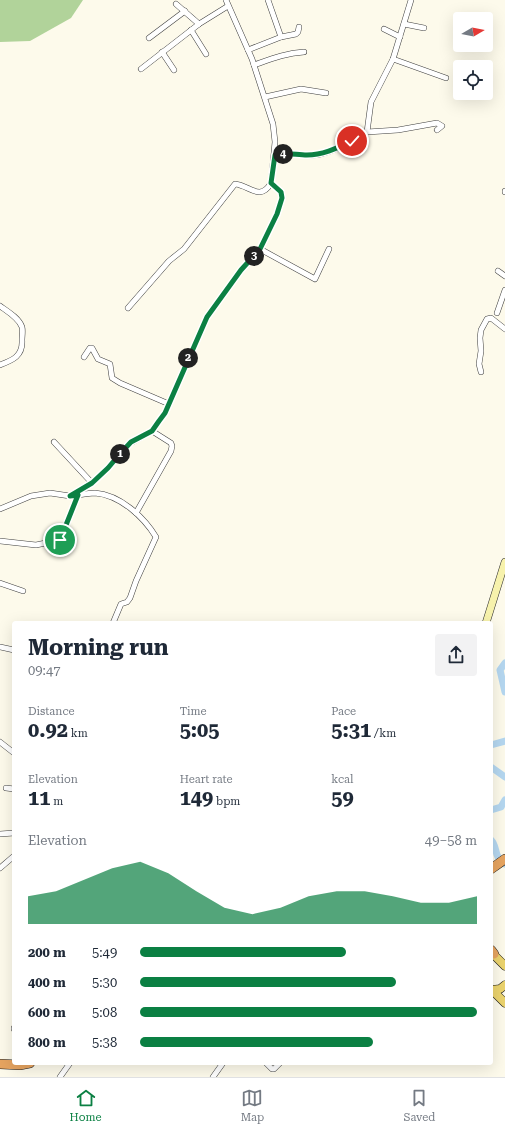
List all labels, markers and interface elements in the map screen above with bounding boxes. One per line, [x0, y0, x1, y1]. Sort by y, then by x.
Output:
north arrow [453, 12, 493, 52]
map controls [453, 12, 493, 100]
button: locate [453, 60, 493, 100]
pin [335, 124, 369, 158]
icon: check [341, 130, 363, 152]
pin: 4 [273, 144, 293, 164]
text: 4 [280, 147, 286, 160]
pin: 3 [244, 246, 264, 266]
text: 3 [251, 249, 257, 262]
pin: 2 [178, 348, 198, 368]
text: 2 [185, 351, 191, 364]
pin: 1 [110, 444, 130, 464]
text: 1 [117, 447, 123, 460]
pin [43, 523, 77, 557]
icon: arrive [49, 529, 71, 551]
button: share [435, 634, 477, 676]
text: Morning run [28, 635, 169, 660]
text: 09:47 [28, 663, 60, 678]
text: Distance [28, 705, 75, 718]
text: Time [180, 705, 207, 718]
text: Pace [331, 705, 356, 718]
text: 0.92 [28, 718, 68, 742]
text: 5:05 [180, 718, 220, 742]
text: 5:31 [331, 718, 371, 742]
text: km [68, 727, 88, 740]
text: /km [371, 727, 396, 740]
text: Elevation [28, 773, 78, 786]
text: Heart rate [180, 773, 233, 786]
text: kcal [331, 773, 353, 786]
text: 11 [28, 786, 50, 810]
text: 149 [180, 786, 213, 810]
text: 59 [331, 786, 354, 810]
text: m [50, 795, 63, 808]
text: bpm [213, 795, 240, 808]
text: Elevation [28, 833, 87, 848]
text: 49–58 m [425, 833, 477, 848]
text: 200 m [28, 945, 66, 960]
text: 5:49 [92, 945, 117, 960]
text: 400 m [28, 975, 66, 990]
text: 5:30 [92, 975, 117, 990]
text: 600 m [28, 1005, 66, 1020]
text: 5:08 [92, 1005, 117, 1020]
text: 800 m [28, 1035, 66, 1050]
text: 5:38 [92, 1035, 117, 1050]
tab: Home [70, 1087, 102, 1124]
tab: Map [241, 1087, 264, 1124]
tab: Saved [403, 1087, 435, 1124]

